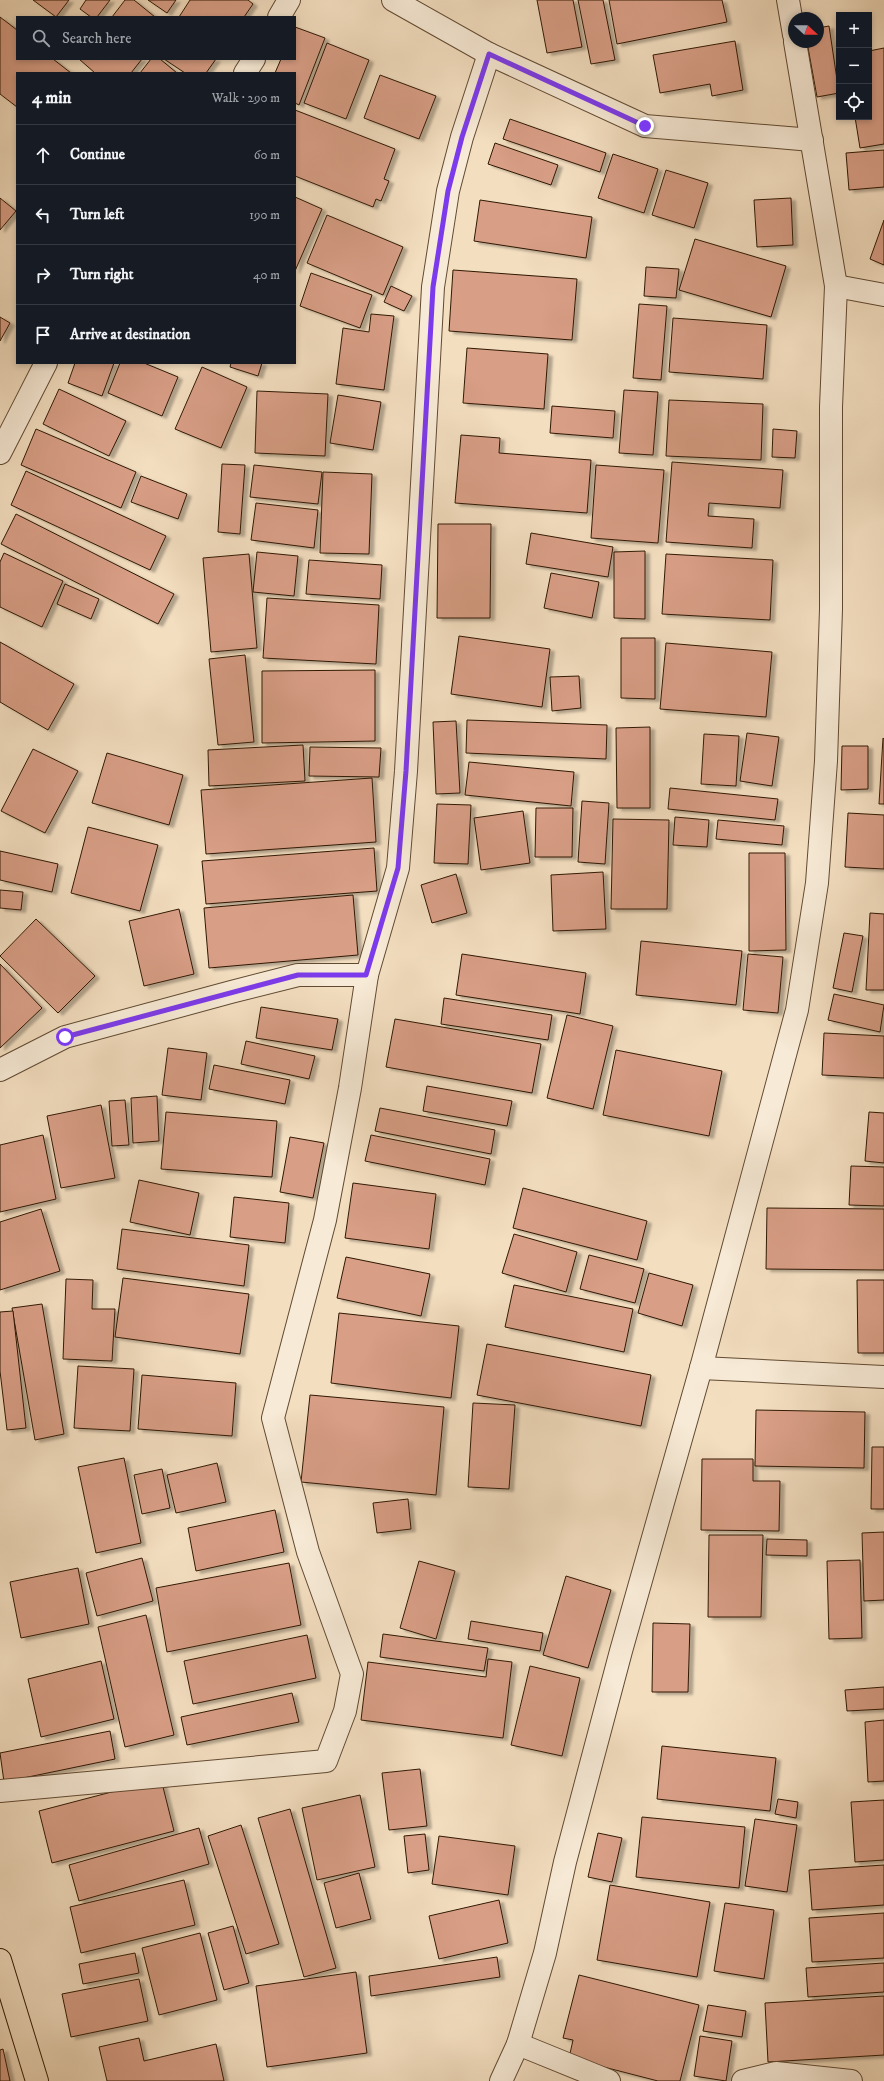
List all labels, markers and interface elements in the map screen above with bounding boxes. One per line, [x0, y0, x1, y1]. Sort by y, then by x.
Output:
north arrow [788, 12, 824, 48]
map controls [836, 12, 872, 120]
button: + [836, 12, 872, 48]
search box [16, 16, 296, 60]
icon: search [30, 27, 52, 49]
text: Search here [62, 29, 131, 48]
button: − [836, 48, 872, 84]
button: locate [836, 84, 872, 120]
text: 4 min [32, 87, 71, 109]
text: Walk · 290 m [212, 90, 280, 106]
route end [636, 117, 654, 135]
icon: ahead [32, 144, 54, 166]
text: Continue [70, 145, 125, 164]
text: 60 m [254, 147, 280, 163]
icon: left [32, 204, 54, 226]
text: Turn left [70, 205, 124, 224]
text: 190 m [249, 207, 280, 223]
icon: right [32, 264, 54, 286]
text: Turn right [70, 265, 133, 284]
text: 40 m [253, 267, 280, 283]
icon: arrive [32, 324, 54, 346]
text: Arrive at destination [70, 325, 190, 344]
route start [56, 1028, 74, 1046]

